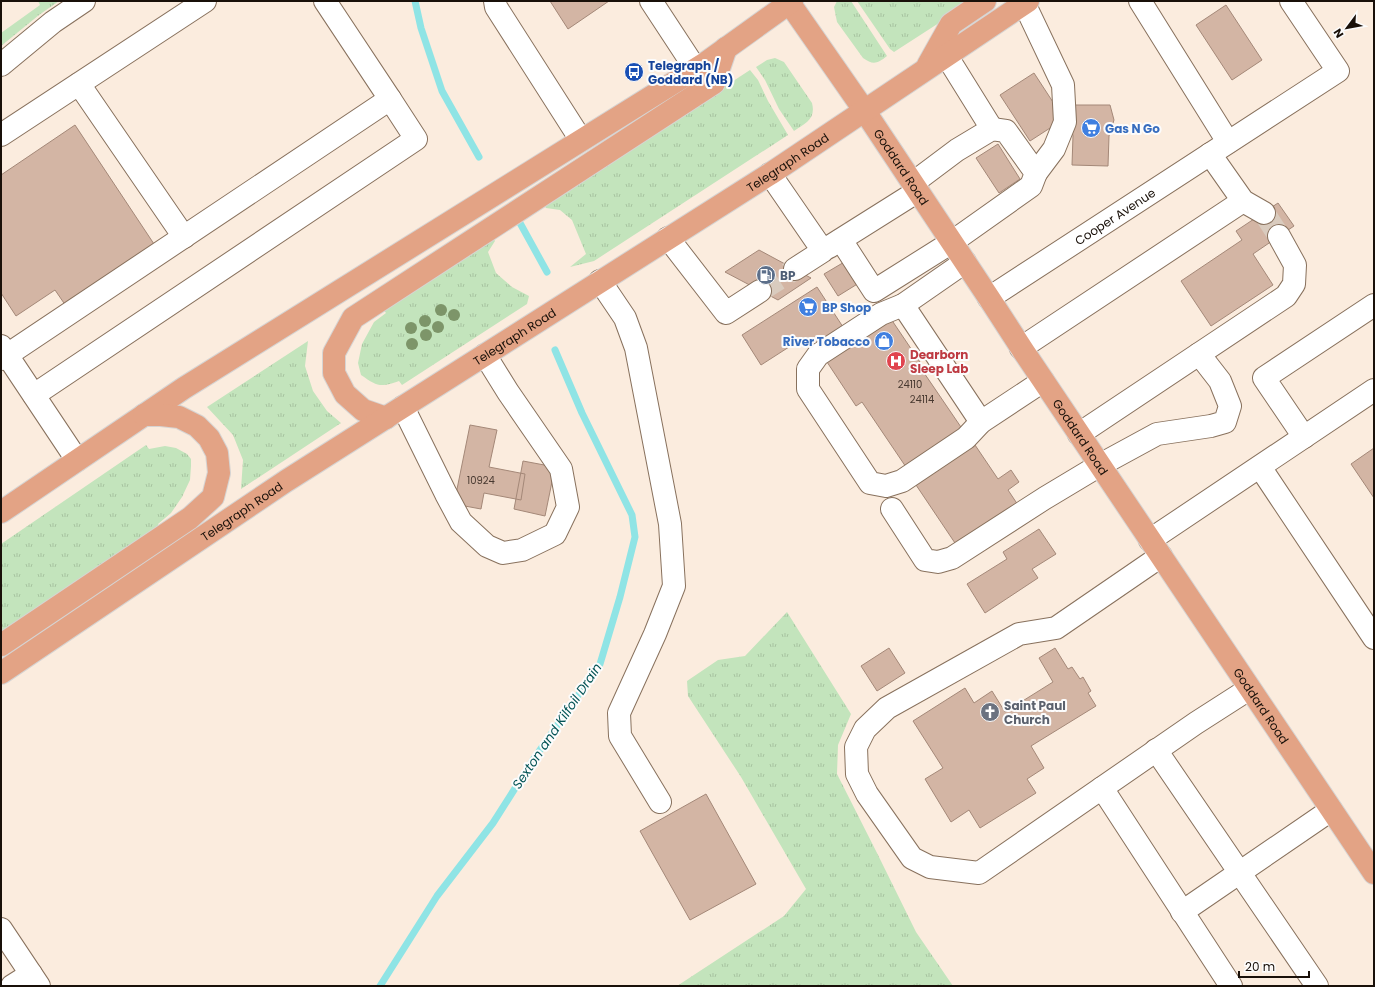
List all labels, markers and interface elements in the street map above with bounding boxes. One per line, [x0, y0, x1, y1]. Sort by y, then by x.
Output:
north arrow [1327, 8, 1367, 48]
text: N [1330, 26, 1347, 41]
place label: Telegraph / Goddard (NB) [648, 57, 733, 88]
bus stop icon: Telegraph / Goddard (NB) [623, 61, 645, 83]
supermarket icon: Gas N Go [1080, 117, 1102, 139]
place label: Gas N Go [1105, 120, 1160, 137]
street label: Goddard Road [870, 125, 933, 208]
street label: Telegraph Road [743, 129, 832, 195]
street label: Cooper Avenue [1071, 184, 1158, 249]
fuel station icon: BP [755, 264, 777, 286]
place label: BP [780, 267, 796, 284]
supermarket icon: BP Shop [797, 296, 819, 318]
place label: BP Shop [822, 299, 871, 316]
street label: Telegraph Road [469, 303, 559, 369]
shop icon: River Tobacco [873, 330, 895, 352]
place label: River Tobacco [783, 333, 870, 350]
place label: Dearborn Sleep Lab [910, 346, 968, 377]
hospital icon: Dearborn Sleep Lab [885, 350, 907, 372]
house number: 24110 [898, 377, 922, 392]
house number: 24114 [910, 392, 934, 407]
street label: Goddard Road [1049, 395, 1113, 478]
house number: 10924 [467, 473, 495, 488]
street label: Telegraph Road [197, 477, 286, 545]
water label: Sexton and Kilfoil Drain [508, 659, 606, 793]
street label: Goddard Road [1230, 664, 1293, 747]
place label: Saint Paul Church [1004, 697, 1066, 728]
church icon: Saint Paul Church [979, 701, 1001, 723]
scale bar [1239, 953, 1309, 979]
text: 20 m [1245, 958, 1275, 975]

